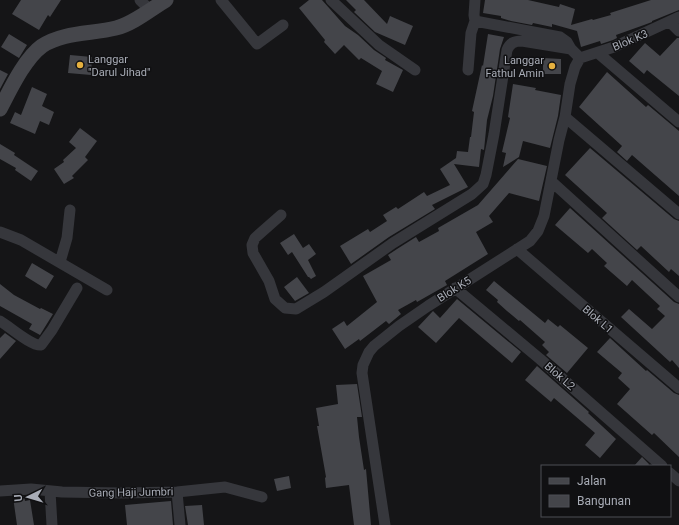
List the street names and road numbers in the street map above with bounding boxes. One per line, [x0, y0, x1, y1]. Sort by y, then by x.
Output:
street label: Blok K3 [611, 27, 650, 54]
street label: Blok K5 [435, 274, 473, 305]
street label: Blok L1 [580, 303, 616, 336]
street label: Blok L2 [542, 360, 578, 393]
street label: Gang Haji Jumbri [89, 485, 173, 500]

